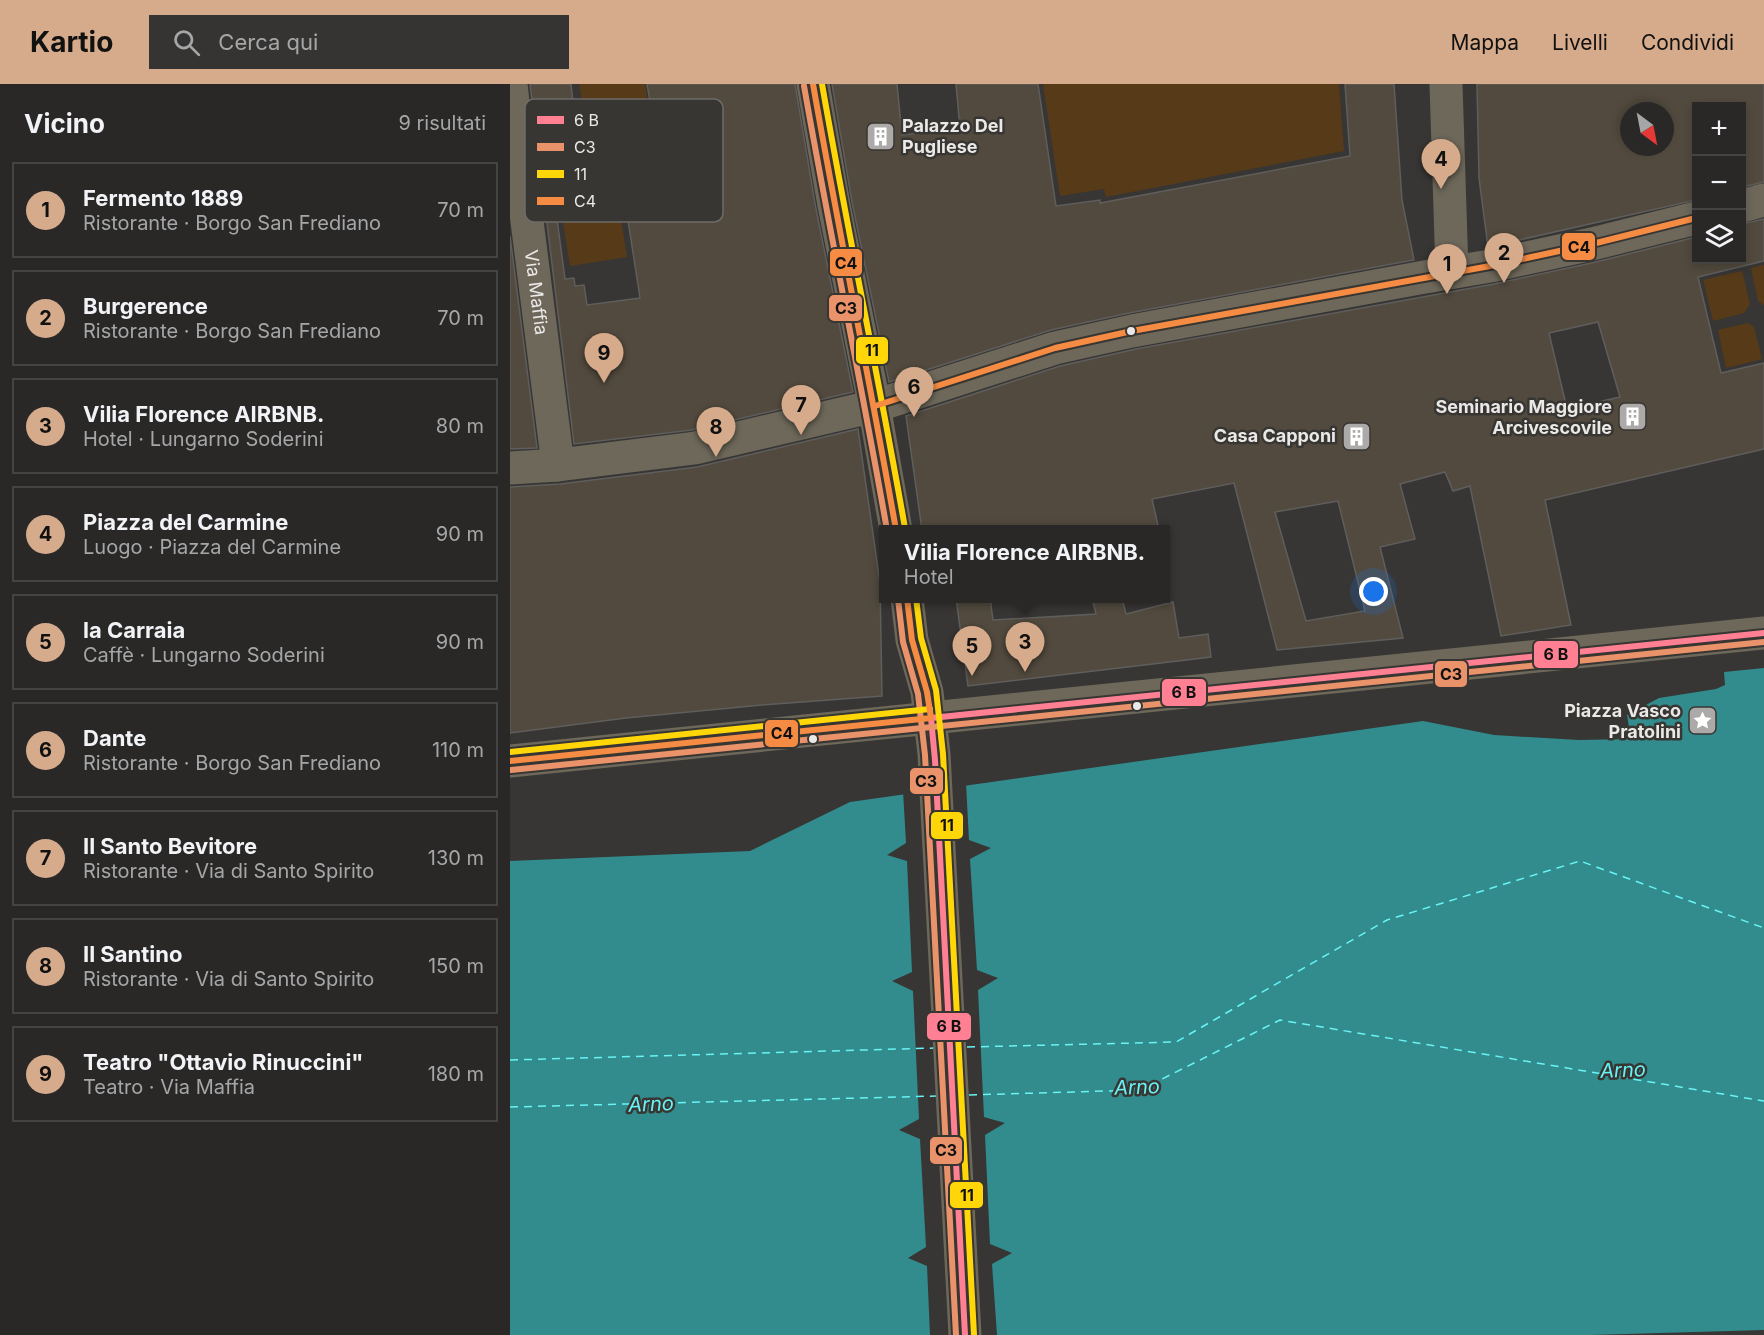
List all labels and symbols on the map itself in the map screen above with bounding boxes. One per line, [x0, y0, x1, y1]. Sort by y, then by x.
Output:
legend [525, 99, 723, 222]
north arrow [1620, 102, 1674, 156]
text: 6 B [574, 110, 599, 130]
place label: Palazzo Del Pugliese [902, 115, 1003, 157]
building icon: Palazzo Del Pugliese [865, 120, 897, 152]
text: C3 [574, 137, 596, 157]
pin: 4 [1422, 140, 1460, 189]
text: 11 [574, 164, 587, 184]
text: C4 [574, 191, 596, 211]
line badge: C4 [1561, 232, 1596, 261]
pin: 2 [1484, 234, 1524, 283]
text: C4 [1568, 237, 1591, 257]
pin: 1 [1428, 244, 1466, 294]
line badge: C4 [829, 248, 863, 277]
street label: Via Maffia [521, 249, 552, 336]
text: C4 [835, 253, 858, 273]
line badge: C3 [828, 294, 863, 322]
text: C3 [835, 298, 857, 318]
unlabelled marker [1125, 325, 1137, 337]
pin: 9 [584, 334, 623, 383]
line badge: 11 [855, 336, 889, 365]
text: 11 [865, 340, 879, 360]
pin: 6 [894, 368, 934, 417]
pin: 7 [782, 386, 820, 435]
place label: Seminario Maggiore Arcivescovile [1435, 396, 1612, 438]
building icon: Seminario Maggiore Arcivescovile [1617, 401, 1649, 433]
pin: 8 [696, 408, 736, 457]
building icon: Casa Capponi [1341, 420, 1373, 452]
place label: Casa Capponi [1214, 425, 1336, 446]
your location [1359, 577, 1388, 606]
pin: 3 [1006, 622, 1044, 672]
pin: 5 [952, 626, 992, 676]
line badge: 6 B [1533, 640, 1579, 669]
text: 6 B [1544, 644, 1568, 664]
line badge: C3 [1434, 660, 1468, 688]
text: C3 [1440, 664, 1462, 684]
line badge: 6 B [1161, 678, 1207, 707]
text: 6 B [1172, 682, 1196, 702]
unlabelled marker [1131, 700, 1143, 712]
place label: Piazza Vasco Pratolini [1564, 700, 1681, 742]
place icon: Piazza Vasco Pratolini [1686, 705, 1718, 737]
line badge: C4 [764, 719, 799, 748]
text: C4 [771, 723, 794, 743]
unlabelled marker [807, 733, 819, 745]
line badge: C3 [909, 767, 944, 795]
text: C3 [915, 771, 937, 791]
line badge: 11 [930, 811, 964, 840]
text: 11 [940, 815, 954, 835]
line badge: 6 B [926, 1012, 972, 1041]
text: 6 B [937, 1016, 961, 1036]
water label: Arno [1599, 1057, 1646, 1083]
water label: Arno [1113, 1074, 1160, 1100]
water label: Arno [627, 1091, 674, 1117]
line badge: C3 [929, 1136, 963, 1165]
text: C3 [935, 1140, 957, 1160]
line badge: 11 [949, 1181, 984, 1209]
text: 11 [960, 1185, 974, 1205]

